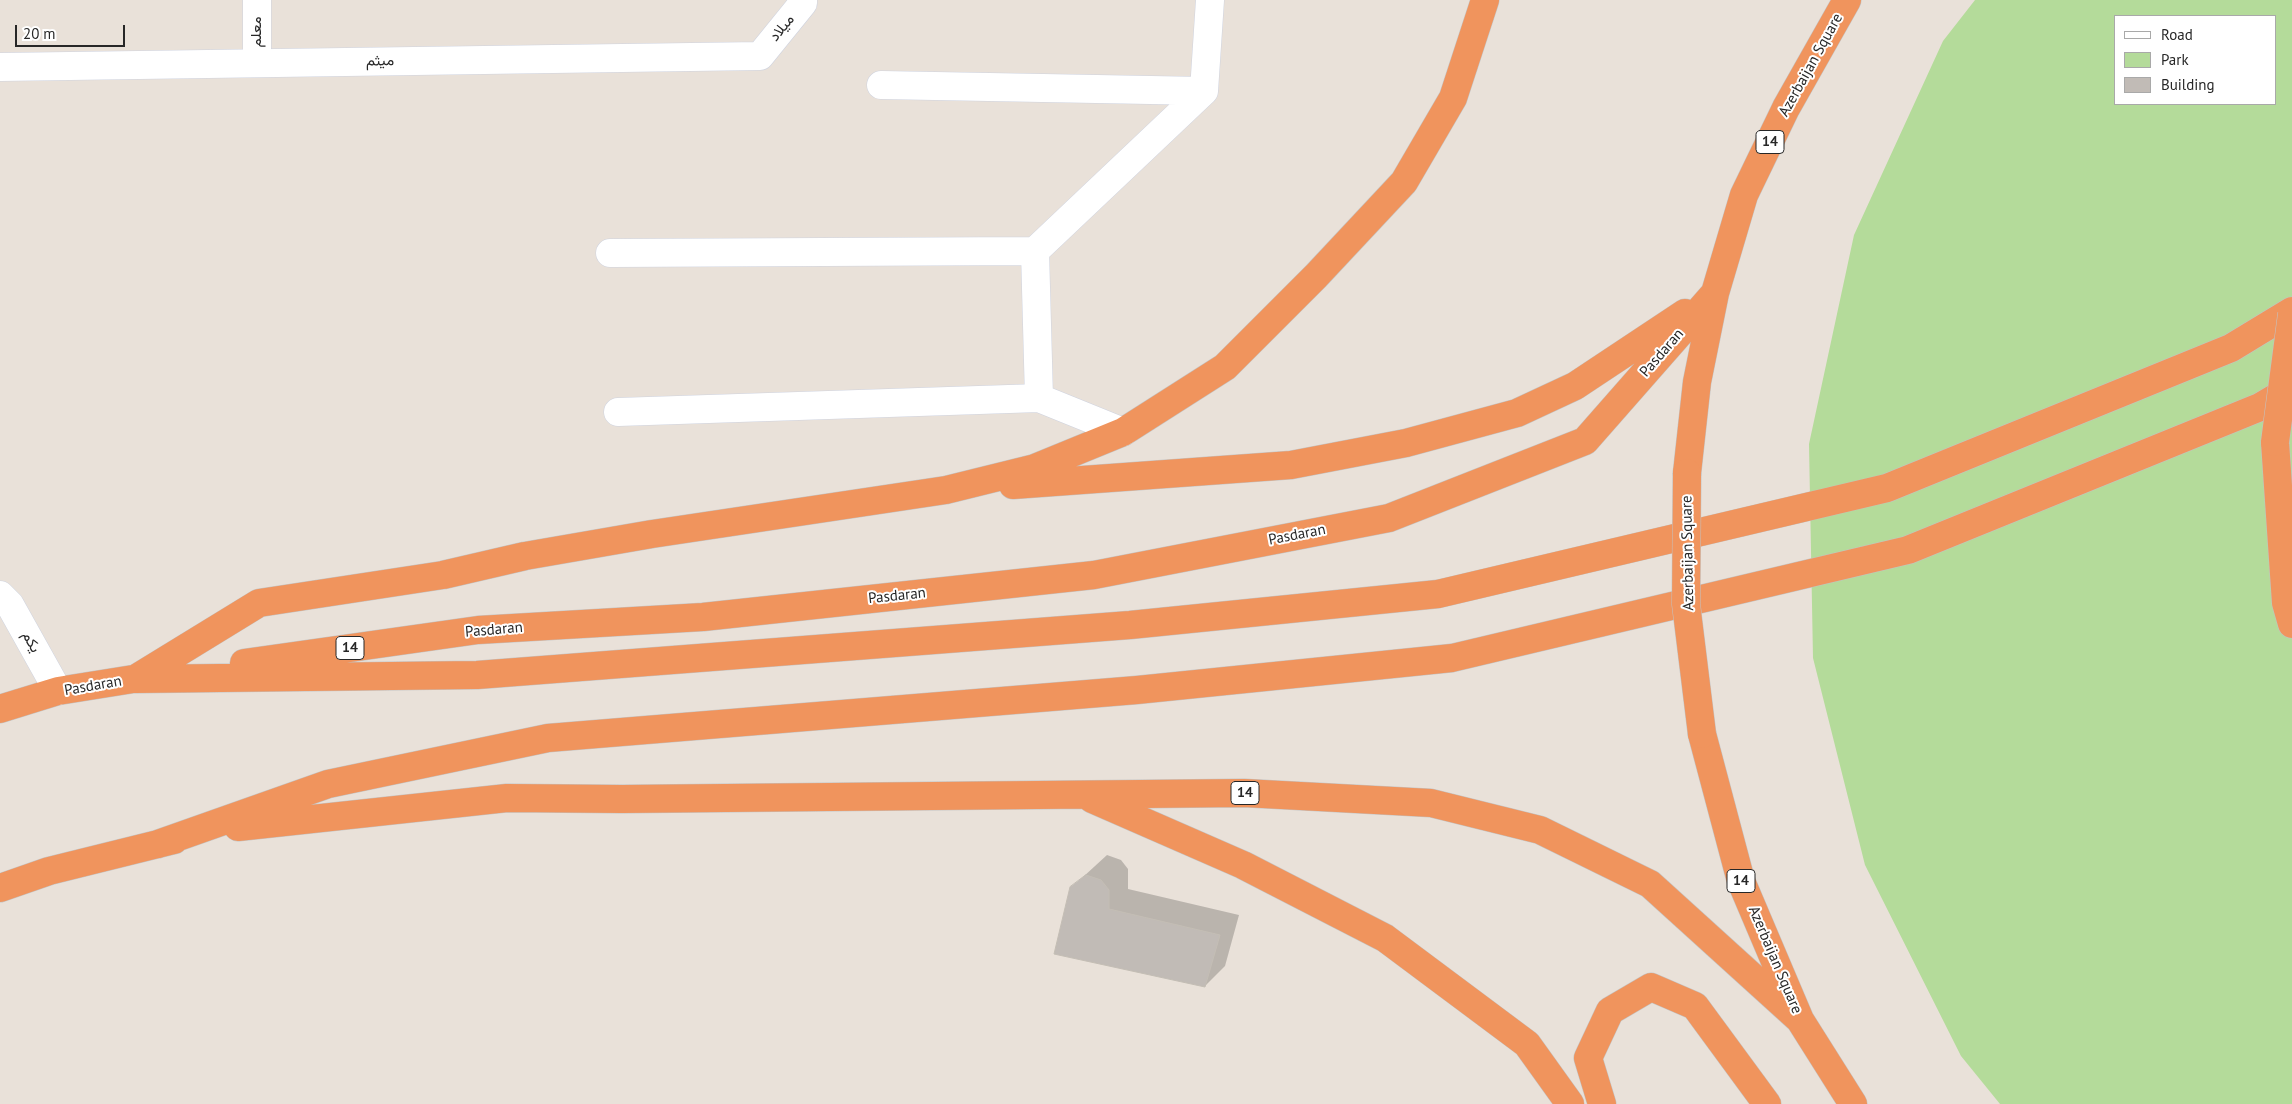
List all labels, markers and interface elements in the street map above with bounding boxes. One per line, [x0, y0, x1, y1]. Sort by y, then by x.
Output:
street label: Azerbaijan Square [1775, 10, 1847, 120]
street label: میلاد [766, 11, 798, 45]
scale bar [18, 15, 128, 47]
legend [2114, 15, 2277, 105]
street label: معلم [248, 17, 266, 47]
text: 20 m [23, 24, 56, 43]
text: Road [2161, 25, 2193, 44]
text: Park [2161, 50, 2189, 69]
street label: میثم [366, 52, 394, 70]
text: Building [2161, 75, 2215, 94]
road number: 14 [1756, 130, 1784, 154]
street label: Pasdaran [1636, 325, 1688, 381]
street label: Azerbaijan Square [1678, 495, 1698, 611]
street label: Pasdaran [1267, 521, 1327, 549]
street label: Pasdaran [867, 584, 927, 608]
street label: Pasdaran [464, 619, 524, 641]
street label: یکم [18, 628, 44, 656]
road number: 14 [336, 636, 364, 660]
street label: Pasdaran [63, 672, 123, 700]
road number: 14 [1231, 781, 1259, 804]
road number: 14 [1727, 869, 1755, 892]
street label: Azerbaijan Square [1744, 904, 1806, 1016]

